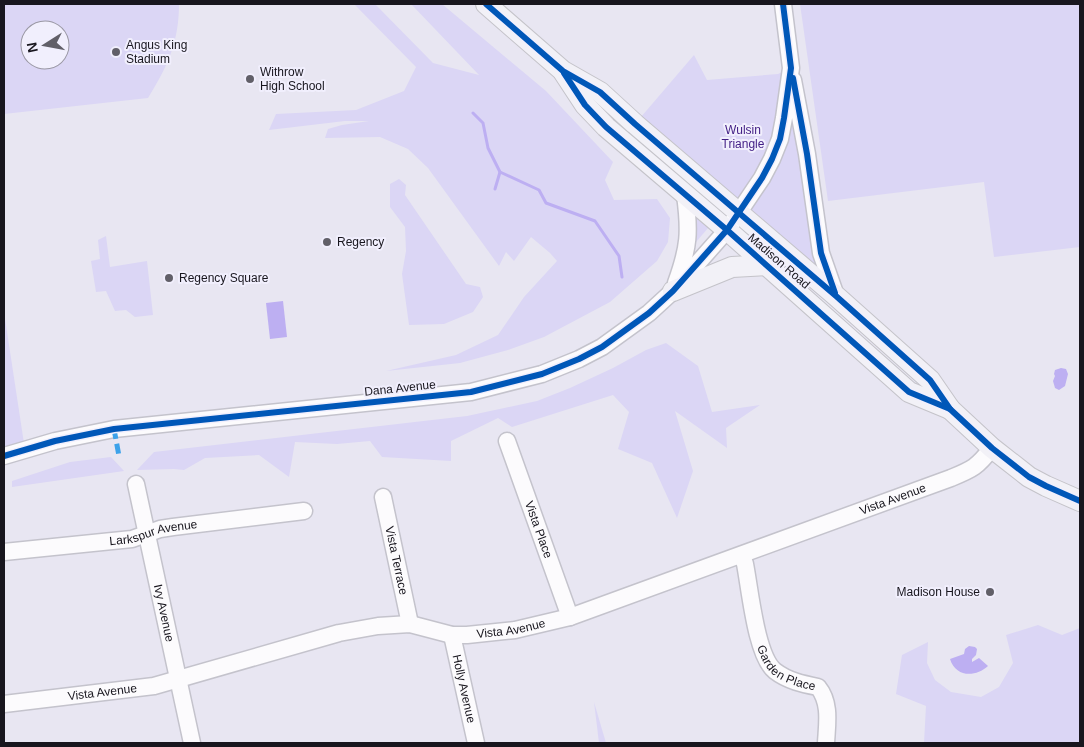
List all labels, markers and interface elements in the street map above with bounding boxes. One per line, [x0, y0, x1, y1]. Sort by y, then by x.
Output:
north arrow [20, 20, 70, 70]
place label: Angus King Stadium [126, 38, 187, 66]
text: N [23, 41, 41, 54]
marker: Angus King Stadium [110, 46, 122, 58]
place label: Withrow High School [260, 65, 325, 93]
marker: Withrow High School [244, 73, 256, 85]
park label: Wulsin Triangle [722, 123, 765, 151]
street label: Madison Road [745, 230, 813, 292]
place label: Regency [337, 235, 384, 249]
marker: Regency [321, 236, 333, 248]
place label: Regency Square [179, 271, 269, 285]
marker: Regency Square [163, 272, 175, 284]
street label: Dana Avenue [364, 377, 437, 399]
street label: Vista Avenue [858, 481, 928, 518]
street label: Vista Place [522, 499, 555, 560]
street label: Larkspur Avenue [109, 517, 198, 548]
street label: Vista Terrace [382, 525, 411, 596]
street label: Ivy Avenue [151, 583, 177, 643]
place label: Madison House [897, 585, 980, 599]
marker: Madison House [984, 586, 996, 598]
street label: Vista Avenue [476, 616, 547, 641]
street label: Garden Place [754, 643, 817, 693]
street label: Holly Avenue [450, 653, 478, 725]
street label: Vista Avenue [67, 681, 138, 703]

